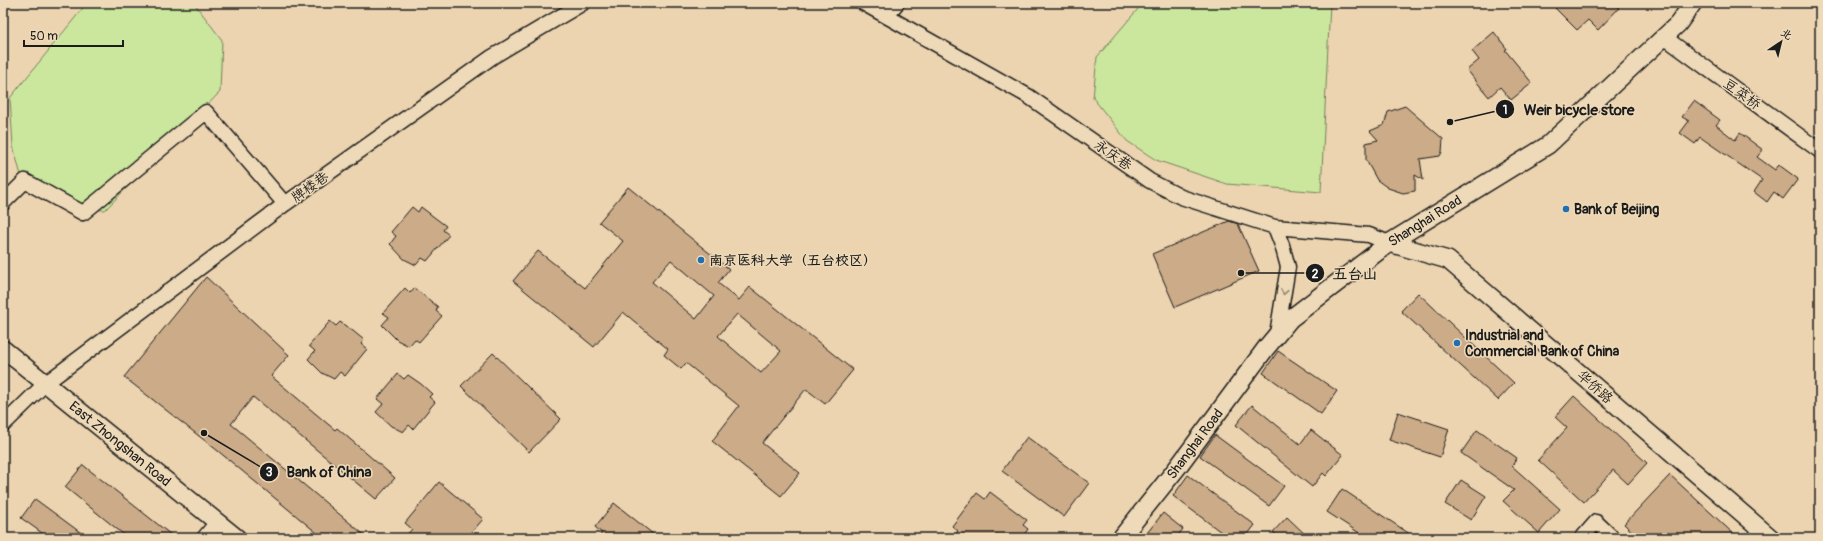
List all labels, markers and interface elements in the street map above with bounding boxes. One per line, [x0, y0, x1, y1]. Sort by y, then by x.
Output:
scale bar [24, 22, 123, 48]
north arrow [1761, 22, 1801, 62]
text: 北 [1778, 26, 1795, 43]
text: 50 m [30, 29, 58, 44]
street label: 豆菜桥 [1720, 75, 1764, 113]
callout: Weir bicycle store [1495, 96, 1642, 123]
text: Weir bicycle store [1524, 101, 1635, 120]
text: 1 [1503, 103, 1507, 118]
street label: 永庆巷 [1091, 136, 1136, 175]
street label: 牌楼巷 [288, 167, 333, 206]
street label: Shanghai Road [1385, 192, 1465, 250]
place label: Bank of Beijing [1574, 201, 1659, 218]
marker: Bank of Beijing [1561, 204, 1571, 214]
place label: 南京医科大学（五台校区） [709, 252, 877, 269]
marker: 南京医科大学（五台校区） [696, 255, 706, 265]
callout: 五台山 [1305, 260, 1386, 287]
text: 五台山 [1332, 265, 1378, 284]
text: 2 [1312, 267, 1319, 282]
one-way arrow [1280, 289, 1289, 295]
place label: Industrial and Commercial Bank of China [1465, 327, 1620, 360]
marker: Industrial and Commercial Bank of China [1452, 338, 1462, 348]
street label: 华侨路 [1574, 367, 1616, 407]
street label: East Zhongshan Road [66, 398, 174, 490]
street label: Shanghai Road [1163, 405, 1227, 482]
callout: Bank of China [259, 458, 379, 485]
text: Bank of China [287, 463, 371, 482]
text: 3 [266, 465, 273, 480]

